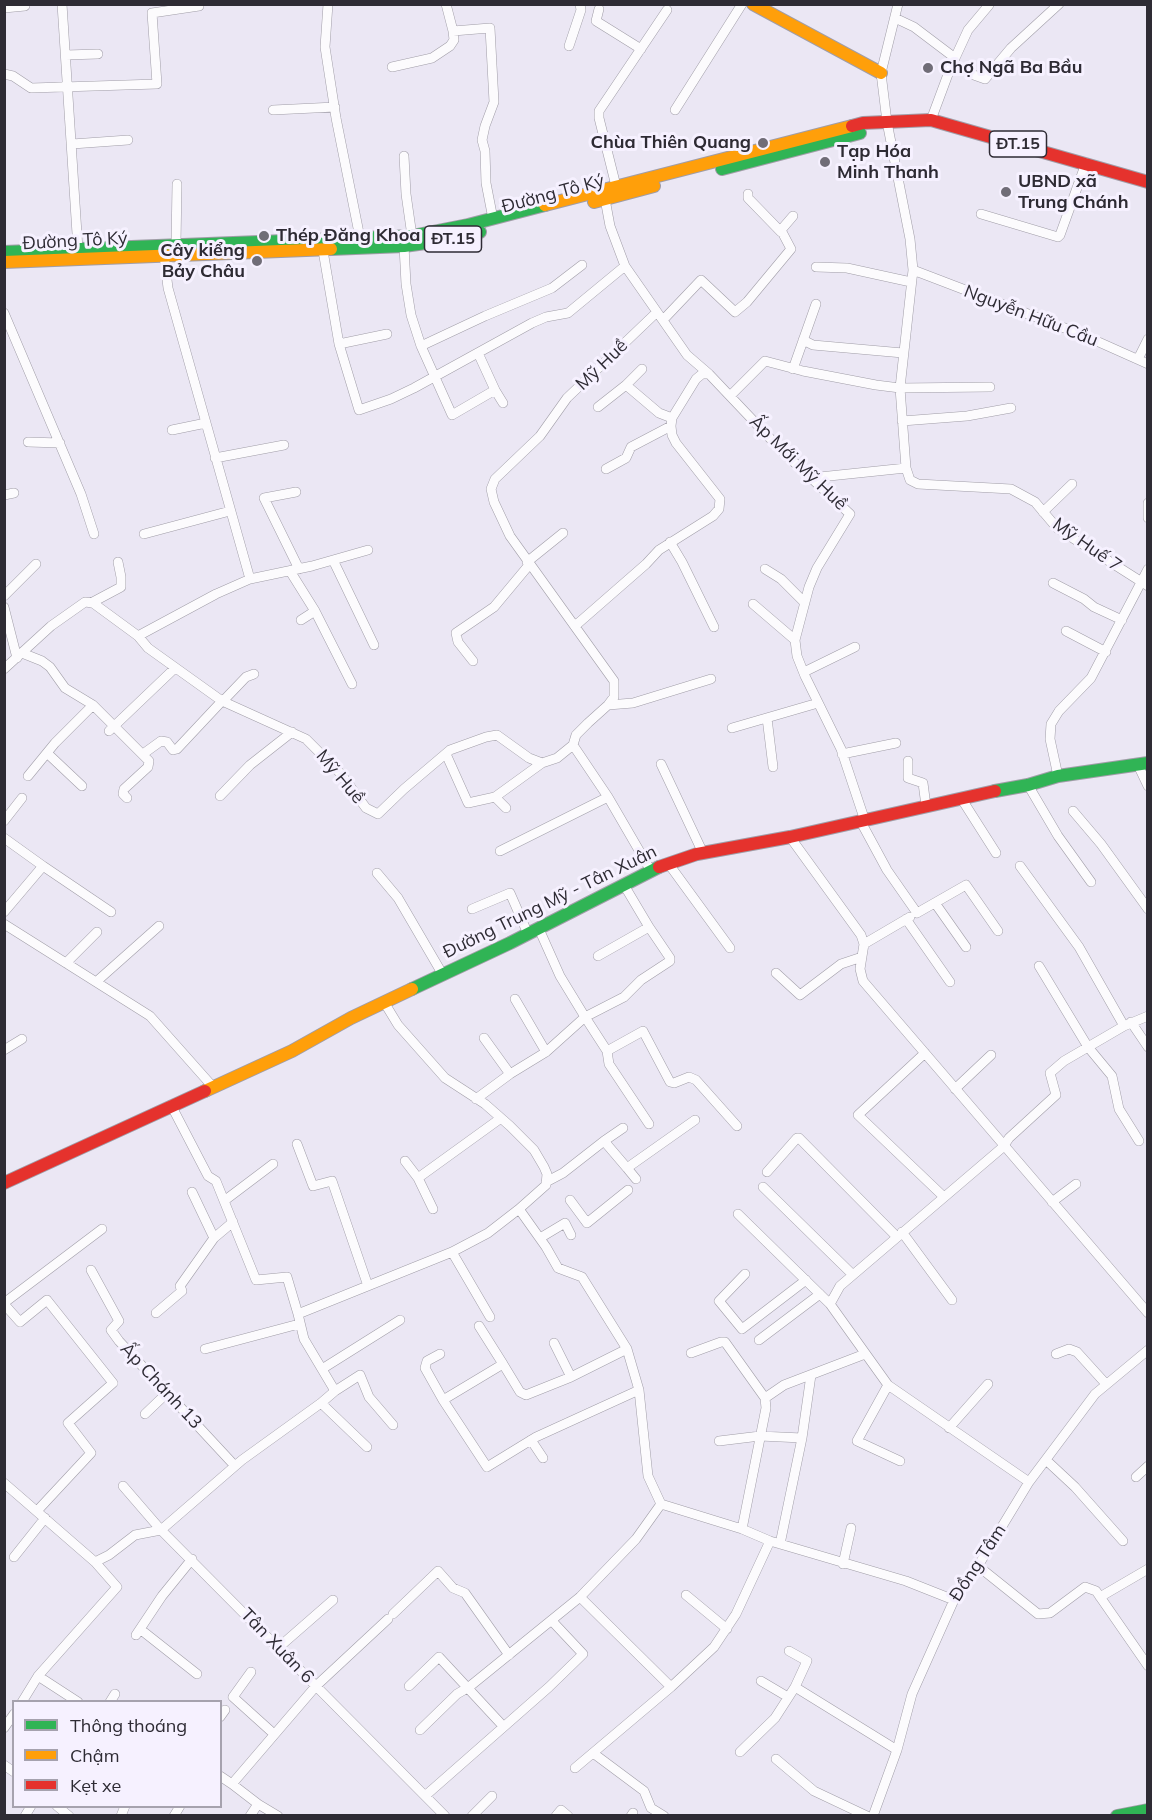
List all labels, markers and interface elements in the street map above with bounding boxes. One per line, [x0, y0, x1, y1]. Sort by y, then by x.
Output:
place label: Chợ Ngã Ba Bầu [940, 57, 1082, 79]
marker: Chợ Ngã Ba Bầu [921, 61, 935, 75]
road number: ĐT.15 [990, 131, 1046, 157]
place label: Chùa Thiên Quang [591, 132, 751, 154]
marker: Chùa Thiên Quang [756, 136, 770, 150]
place label: Tạp Hóa Minh Thanh [837, 141, 939, 184]
marker: Tạp Hóa Minh Thanh [818, 155, 832, 169]
street label: Đường Tô Ký [499, 170, 607, 218]
place label: UBND xã Trung Chánh [1018, 171, 1129, 213]
marker: UBND xã Trung Chánh [999, 185, 1013, 199]
place label: Thép Đăng Khoa [276, 225, 420, 247]
road number: ĐT.15 [424, 226, 482, 252]
street label: Đường Tô Ký [22, 227, 128, 255]
marker: Thép Đăng Khoa [257, 229, 271, 243]
place label: Cây kiểng Bảy Châu [160, 240, 245, 282]
marker: Cây kiểng Bảy Châu [250, 254, 264, 268]
street label: Nguyễn Hữu Cầu [961, 280, 1101, 352]
street label: Mỹ Huề [572, 335, 632, 395]
street label: Ấp Mới Mỹ Huề [745, 411, 851, 515]
street label: Mỹ Huế 7 [1048, 513, 1126, 577]
street label: Mỹ Huề [311, 746, 369, 808]
street label: Đường Trung Mỹ - Tân Xuân [440, 841, 660, 963]
street label: Ấp Chánh 13 [116, 1338, 206, 1434]
street label: Đồng Tâm [945, 1521, 1011, 1605]
street label: Tân Xuân 6 [236, 1604, 318, 1688]
legend [12, 1700, 222, 1808]
text: Thông thoáng [70, 1714, 187, 1737]
text: Chậm [70, 1744, 119, 1767]
text: Kẹt xe [70, 1774, 121, 1797]

